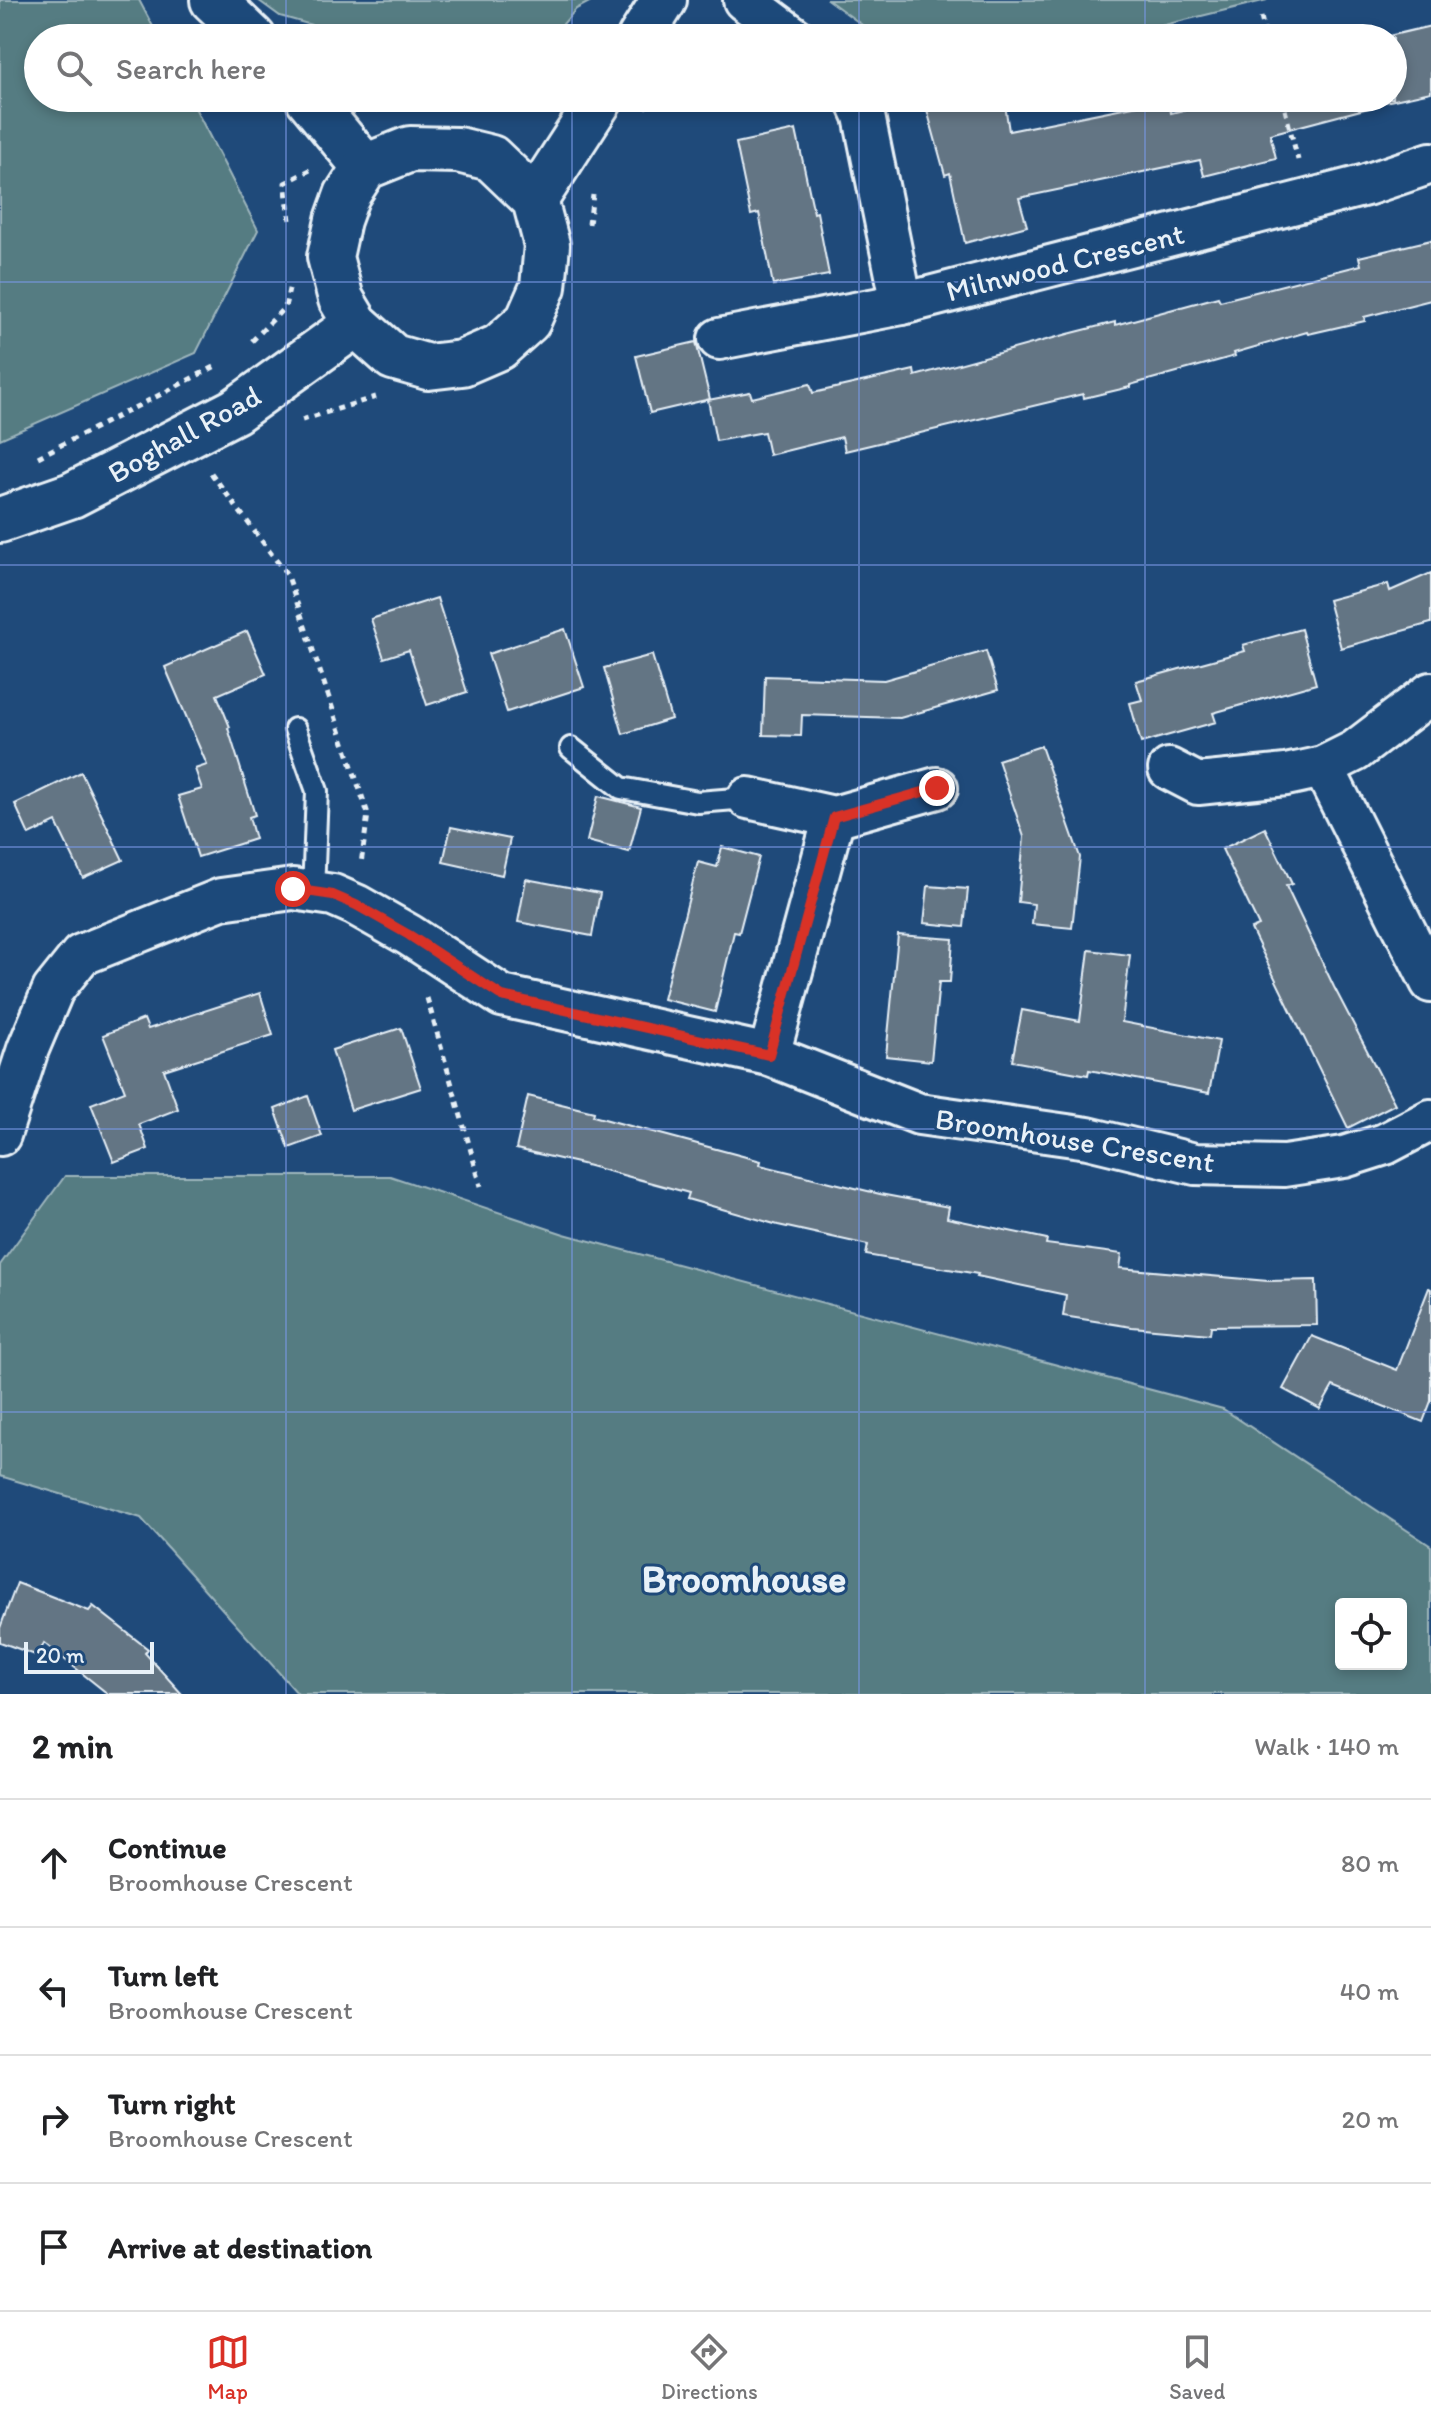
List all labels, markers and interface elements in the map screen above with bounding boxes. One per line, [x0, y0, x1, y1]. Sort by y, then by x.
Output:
search box [24, 24, 1407, 112]
icon: search [52, 46, 96, 90]
text: Search here [116, 50, 266, 87]
street label: Milnwood Crescent [942, 215, 1188, 309]
street label: Boghall Road [101, 377, 267, 491]
route end [919, 770, 955, 806]
route start [275, 871, 311, 907]
street label: Broomhouse Crescent [933, 1100, 1217, 1180]
district label: Broomhouse [642, 1556, 846, 1602]
map controls [1335, 1598, 1407, 1670]
button: locate [1335, 1598, 1407, 1670]
scale bar [24, 1638, 154, 1674]
text: 20 m [36, 1642, 85, 1669]
text: 2 min [32, 1726, 113, 1767]
text: Walk · 140 m [1254, 1730, 1399, 1762]
text: Continue [108, 1829, 227, 1866]
icon: ahead [32, 1841, 76, 1885]
text: 80 m [1341, 1847, 1399, 1879]
text: Broomhouse Crescent [108, 1866, 353, 1898]
text: Turn left [108, 1957, 219, 1994]
icon: left [32, 1969, 76, 2013]
text: 40 m [1340, 1975, 1399, 2007]
text: Broomhouse Crescent [108, 1994, 353, 2026]
text: Turn right [108, 2085, 236, 2122]
icon: right [32, 2097, 76, 2141]
text: 20 m [1342, 2103, 1399, 2135]
text: Broomhouse Crescent [108, 2122, 353, 2154]
icon: arrive [32, 2225, 76, 2269]
text: Arrive at destination [108, 2229, 372, 2266]
tab: Map [206, 2330, 250, 2405]
tab: Directions [661, 2330, 758, 2405]
tab: Saved [1169, 2330, 1225, 2405]

